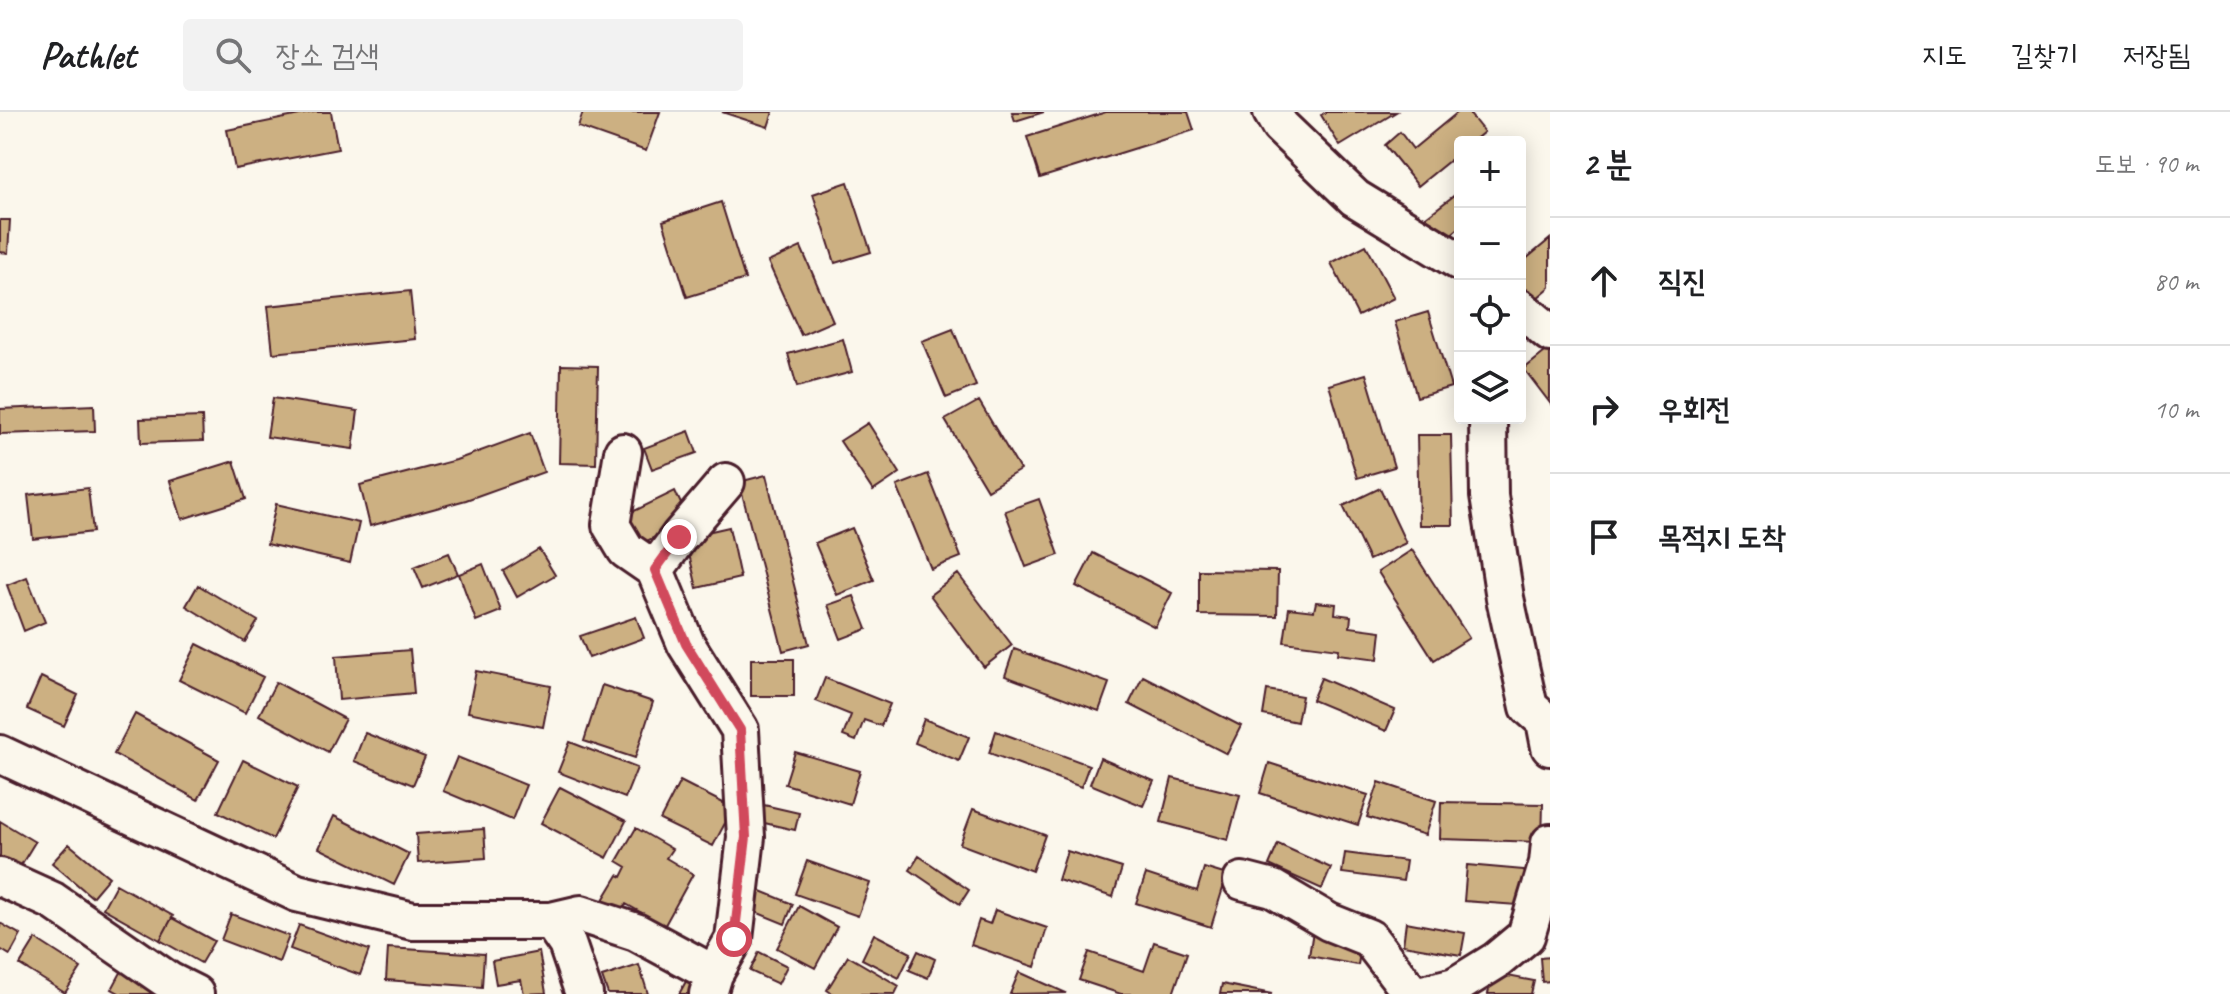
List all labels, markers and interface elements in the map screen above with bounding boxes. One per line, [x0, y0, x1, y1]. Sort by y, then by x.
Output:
search box [183, 19, 743, 91]
text: Pathlet [40, 32, 135, 79]
icon: search [211, 33, 255, 77]
text: 장소 검색 [275, 36, 379, 74]
text: 지도 [1922, 37, 1967, 72]
text: 길찾기 [2011, 37, 2078, 72]
text: 저장됨 [2122, 37, 2190, 72]
map controls [1454, 136, 1526, 424]
button: + [1454, 136, 1526, 208]
text: 2 분 [1582, 142, 1633, 185]
text: 도보 · 90 m [2094, 147, 2198, 180]
button: − [1454, 208, 1526, 280]
icon: ahead [1582, 259, 1626, 303]
text: 직진 [1658, 262, 1706, 300]
text: 80 m [2154, 265, 2198, 298]
button: locate [1454, 280, 1526, 352]
button: layers [1454, 352, 1526, 424]
icon: right [1582, 387, 1626, 431]
text: 우회전 [1658, 390, 1730, 428]
text: 10 m [2154, 393, 2198, 426]
icon: arrive [1582, 515, 1626, 559]
text: 목적지 도착 [1658, 518, 1786, 556]
route end [661, 519, 697, 555]
route start [716, 921, 752, 957]

